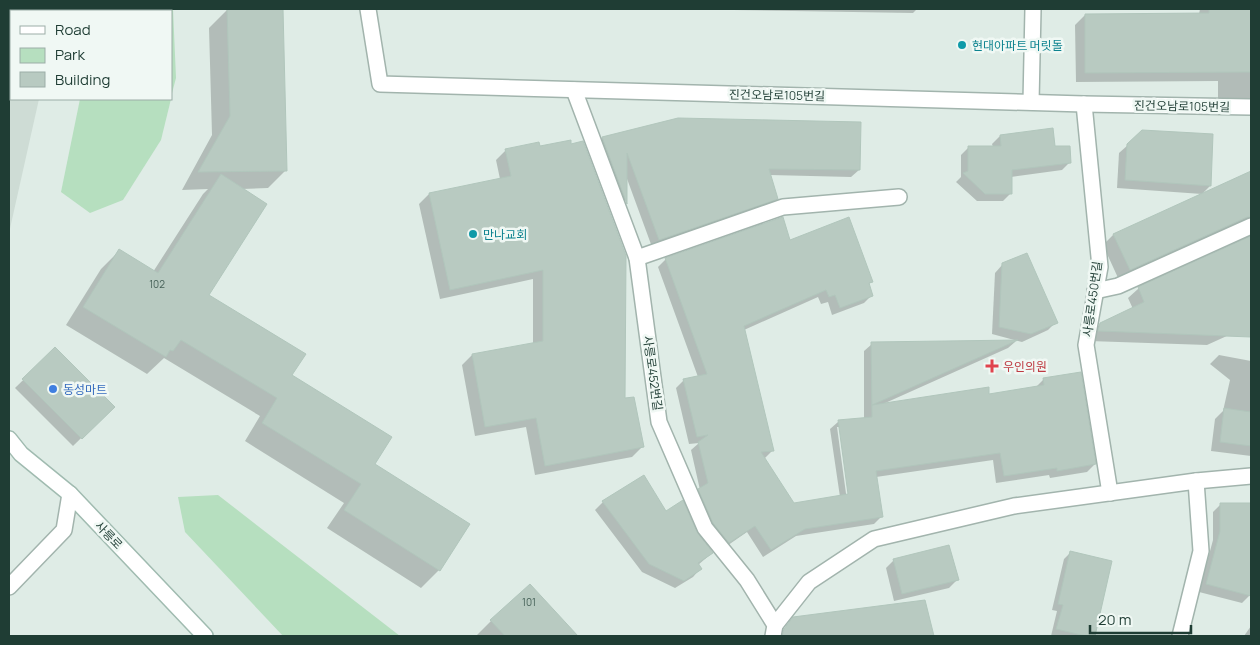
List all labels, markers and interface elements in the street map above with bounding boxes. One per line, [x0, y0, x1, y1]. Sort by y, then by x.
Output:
legend [10, 10, 172, 100]
text: Road [55, 19, 91, 40]
place label: 현대아파트 머릿돌 [972, 37, 1063, 54]
marker: 현대아파트 머릿돌 [956, 39, 968, 51]
text: Park [55, 44, 85, 65]
text: Building [55, 69, 110, 90]
street label: 진건오남로105번길 [729, 86, 825, 104]
street label: 진건오남로105번길 [1134, 97, 1230, 115]
place label: 만나교회 [483, 226, 527, 243]
marker: 만나교회 [467, 228, 479, 240]
street label: 사릉로450번길 [1078, 260, 1106, 338]
house number: 102 [149, 277, 165, 291]
street label: 사릉로452번길 [639, 334, 667, 412]
place label: 우인의원 [1003, 358, 1047, 375]
marker: 우인의원 [985, 359, 999, 373]
place label: 동성마트 [63, 381, 107, 398]
marker: 동성마트 [47, 383, 59, 395]
street label: 사릉로 [91, 517, 127, 553]
house number: 101 [522, 595, 536, 609]
scale bar [1090, 602, 1191, 634]
text: 20 m [1098, 609, 1131, 630]

